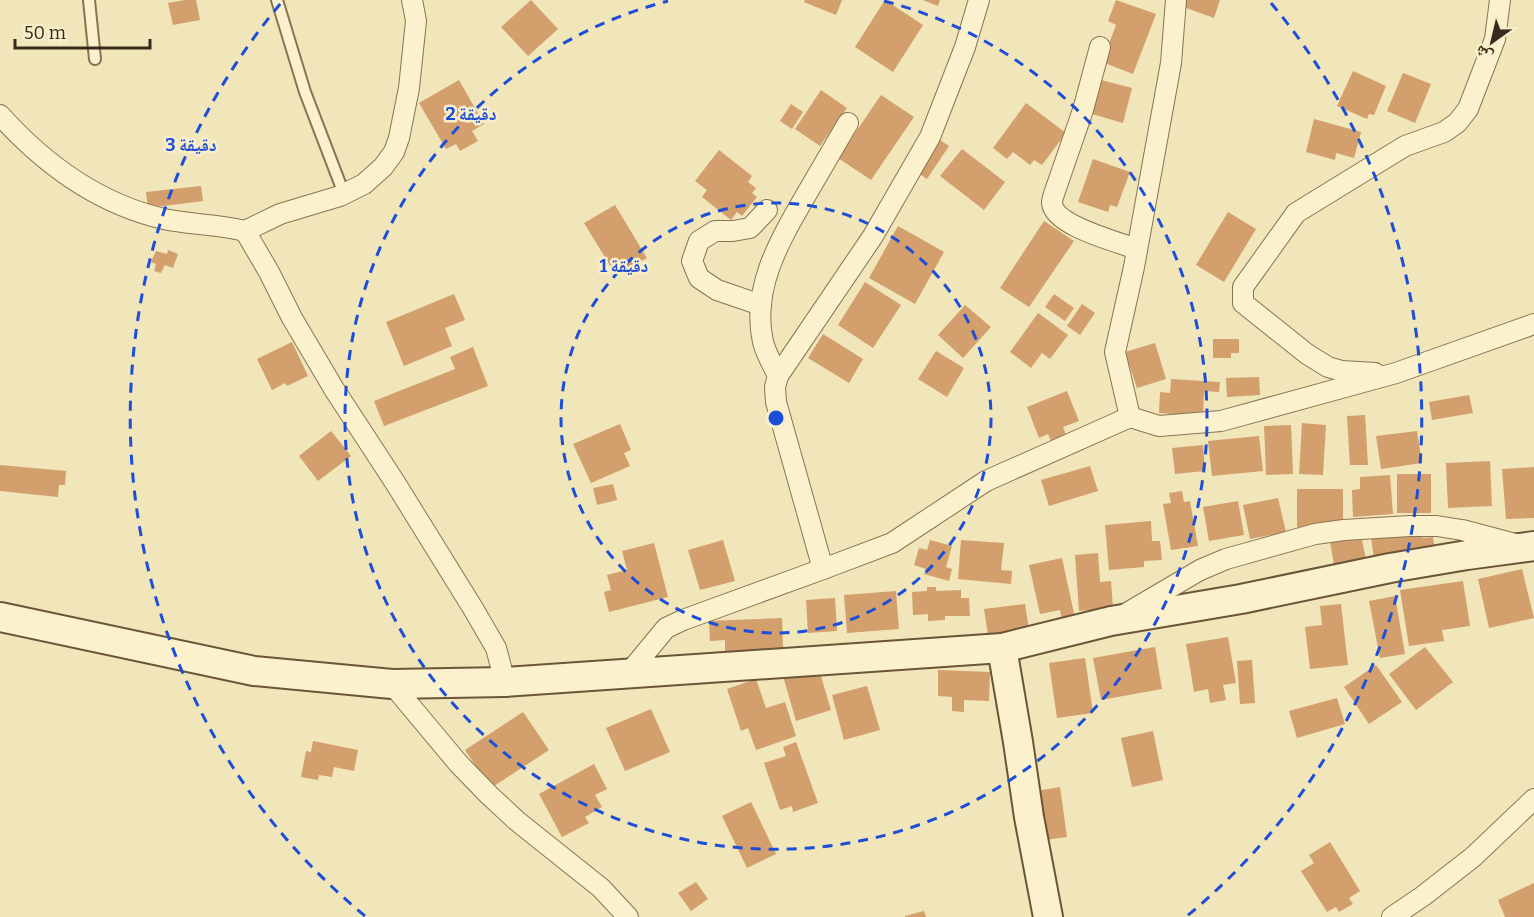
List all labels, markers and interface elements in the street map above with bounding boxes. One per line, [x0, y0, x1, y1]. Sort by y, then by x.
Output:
scale bar [15, 12, 150, 50]
north arrow [1462, 12, 1522, 72]
text: 50 m [24, 22, 66, 44]
text: ش [1472, 41, 1496, 67]
text: 2 دقيقة [445, 103, 497, 125]
text: 3 دقيقة [165, 134, 217, 156]
text: 1 دقيقة [600, 255, 649, 277]
centre of rings [766, 408, 786, 428]

